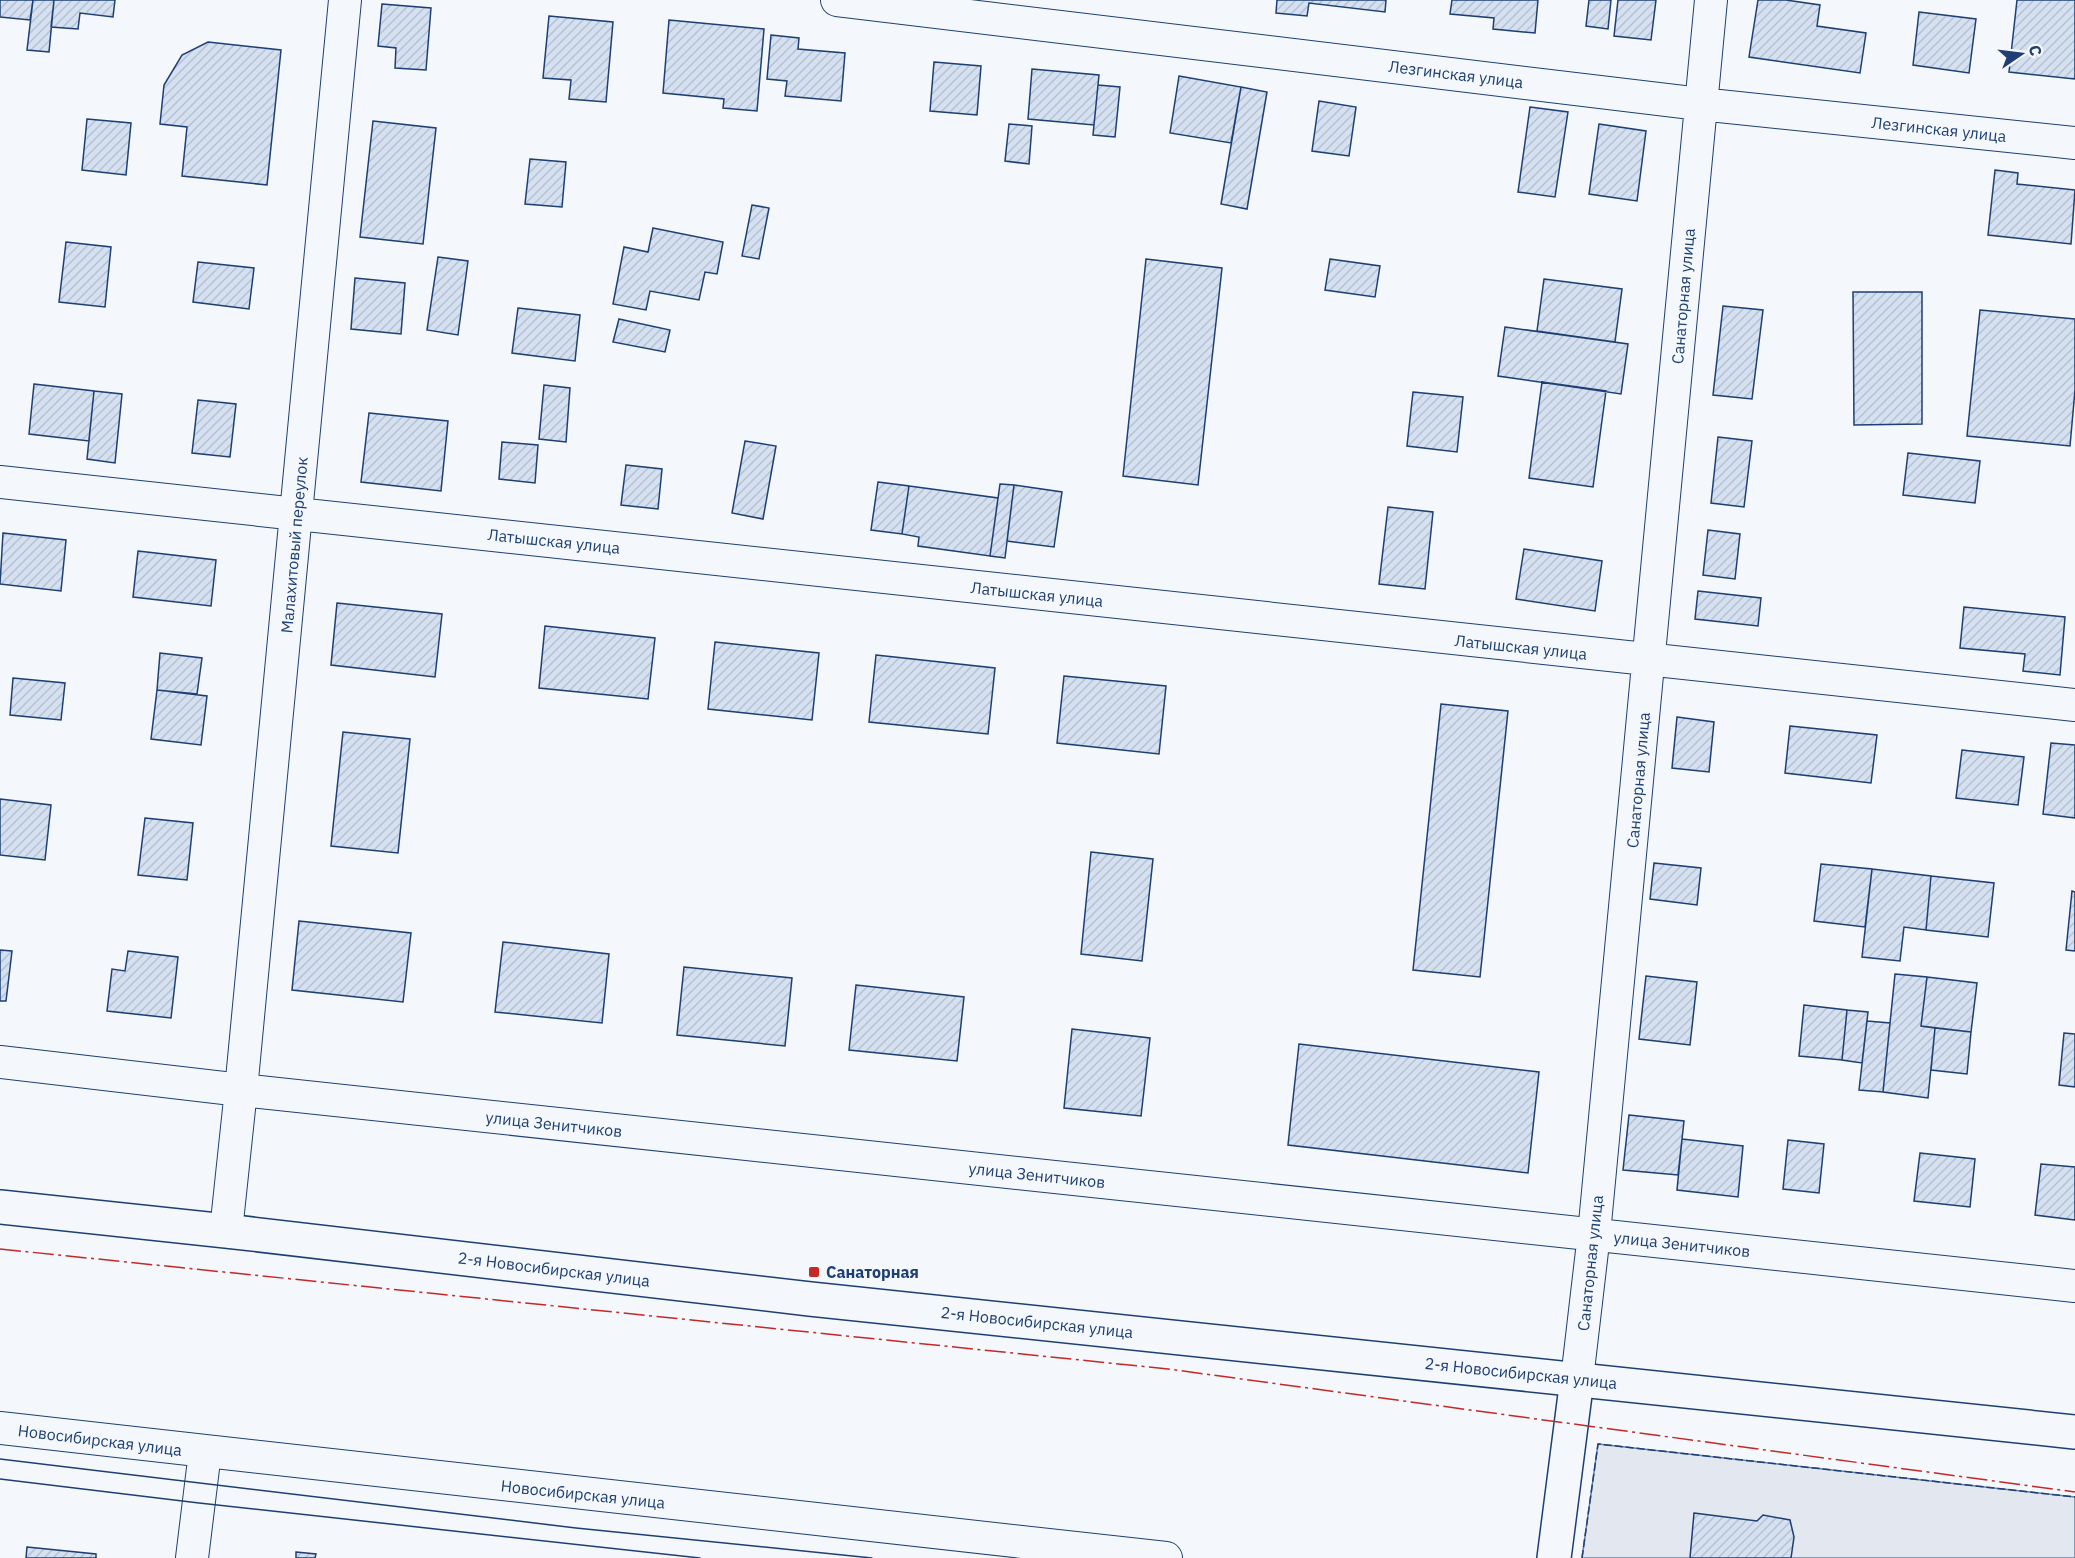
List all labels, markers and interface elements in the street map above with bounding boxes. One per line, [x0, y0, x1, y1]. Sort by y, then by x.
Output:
north arrow [1991, 24, 2051, 84]
text: С [2025, 43, 2047, 58]
street label: Лезгинская улица [1388, 56, 1525, 92]
street label: Лезгинская улица [1871, 112, 2008, 146]
street label: Санаторная улица [1667, 227, 1699, 365]
street label: Малахитовый переулок [276, 456, 312, 634]
street label: Латышская улица [487, 524, 622, 558]
street label: Латышская улица [970, 577, 1105, 611]
street label: Латышская улица [1454, 630, 1589, 664]
street label: Санаторная улица [1622, 711, 1654, 849]
street label: улица Зенитчиков [485, 1107, 623, 1141]
street label: улица Зенитчиков [968, 1158, 1106, 1192]
street label: Санаторная улица [1573, 1194, 1607, 1332]
street label: улица Зенитчиков [1613, 1227, 1751, 1261]
street label: 2-я Новосибирская улица [457, 1247, 652, 1291]
place label: Санаторная [826, 1262, 919, 1282]
marker: Санаторная [807, 1265, 821, 1279]
street label: 2-я Новосибирская улица [940, 1302, 1135, 1342]
street label: 2-я Новосибирская улица [1424, 1353, 1619, 1393]
street label: Новосибирская улица [17, 1420, 184, 1460]
street label: Новосибирская улица [500, 1475, 667, 1513]

